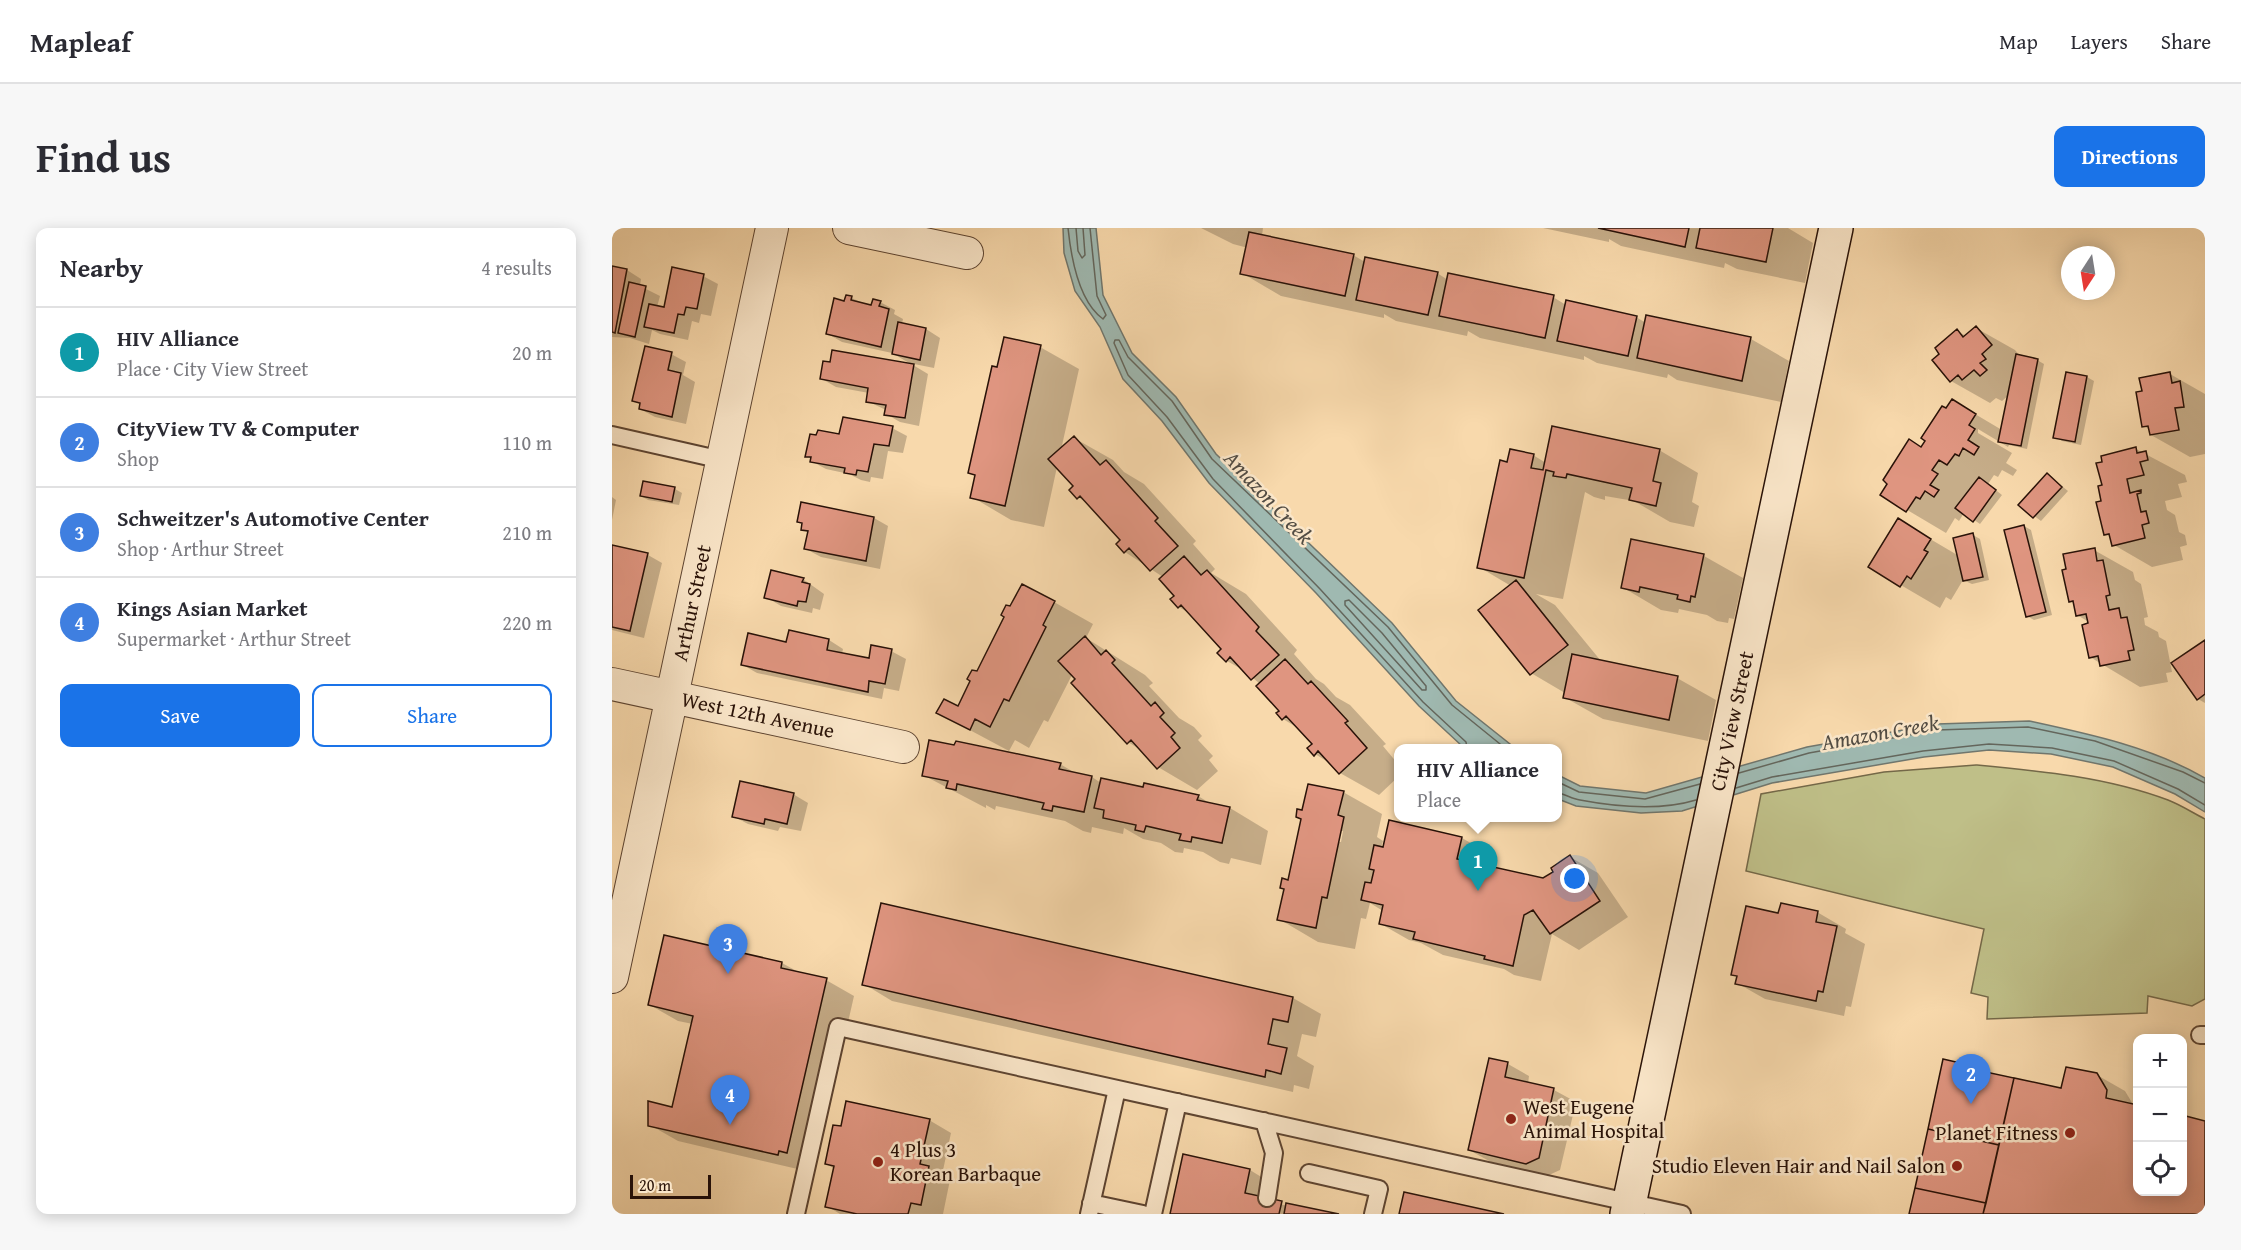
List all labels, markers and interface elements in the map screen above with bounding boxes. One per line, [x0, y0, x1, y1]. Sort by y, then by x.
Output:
text: Mapleaf [30, 21, 131, 62]
text: Map [1999, 26, 2038, 57]
text: Layers [2071, 26, 2128, 57]
text: Share [2161, 26, 2211, 57]
text: Find us [36, 126, 171, 187]
button: Directions [2054, 126, 2205, 187]
north arrow [2061, 246, 2115, 300]
text: Nearby [60, 248, 143, 287]
text: 4 results [481, 253, 552, 282]
text: HIV Alliance [117, 322, 239, 354]
text: 1 [74, 338, 85, 367]
text: 20 m [512, 338, 552, 367]
text: Place · City View Street [117, 354, 308, 383]
text: CityView TV & Computer [117, 412, 359, 444]
text: 2 [74, 428, 85, 457]
text: 110 m [502, 428, 552, 457]
water label: Amazon Creek [1216, 442, 1322, 552]
text: Shop [117, 444, 159, 473]
text: Schweitzer's Automotive Center [117, 502, 429, 534]
text: 3 [74, 518, 85, 547]
text: 210 m [502, 518, 552, 547]
text: Shop · Arthur Street [117, 534, 284, 563]
street label: Arthur Street [664, 541, 719, 664]
text: Kings Asian Market [117, 592, 308, 624]
text: 4 [74, 608, 85, 637]
text: 220 m [502, 608, 552, 637]
text: Supermarket · Arthur Street [117, 624, 351, 653]
street label: City View Street [1702, 648, 1762, 794]
street label: West 12th Avenue [679, 683, 838, 746]
button: Save [60, 684, 300, 747]
button: Share [312, 684, 552, 747]
water label: Amazon Creek [1818, 706, 1942, 758]
popup [1394, 744, 1562, 822]
text: HIV Alliance [1417, 753, 1539, 785]
text: Place [1417, 785, 1461, 814]
pin: 1 [1458, 842, 1498, 891]
your location [1560, 864, 1589, 893]
pin: 3 [708, 924, 748, 974]
map controls [2133, 1034, 2187, 1196]
button: + [2133, 1034, 2187, 1088]
pin: 2 [1952, 1054, 1990, 1104]
pin: 4 [710, 1076, 750, 1125]
button: − [2133, 1088, 2187, 1142]
place label: West Eugene Animal Hospital [1523, 1091, 1665, 1146]
marker: West Eugene Animal Hospital [1504, 1112, 1518, 1126]
place label: Planet Fitness [1935, 1117, 2058, 1148]
marker: Planet Fitness [2063, 1126, 2077, 1140]
place label: 4 Plus 3 Korean Barbaque [890, 1134, 1041, 1189]
button: locate [2133, 1142, 2187, 1196]
place label: Studio Eleven Hair and Nail Salon [1652, 1150, 1945, 1181]
marker: 4 Plus 3 Korean Barbaque [871, 1155, 885, 1169]
marker: Studio Eleven Hair and Nail Salon [1950, 1159, 1964, 1173]
scale bar [630, 1172, 711, 1200]
text: 20 m [639, 1173, 671, 1197]

